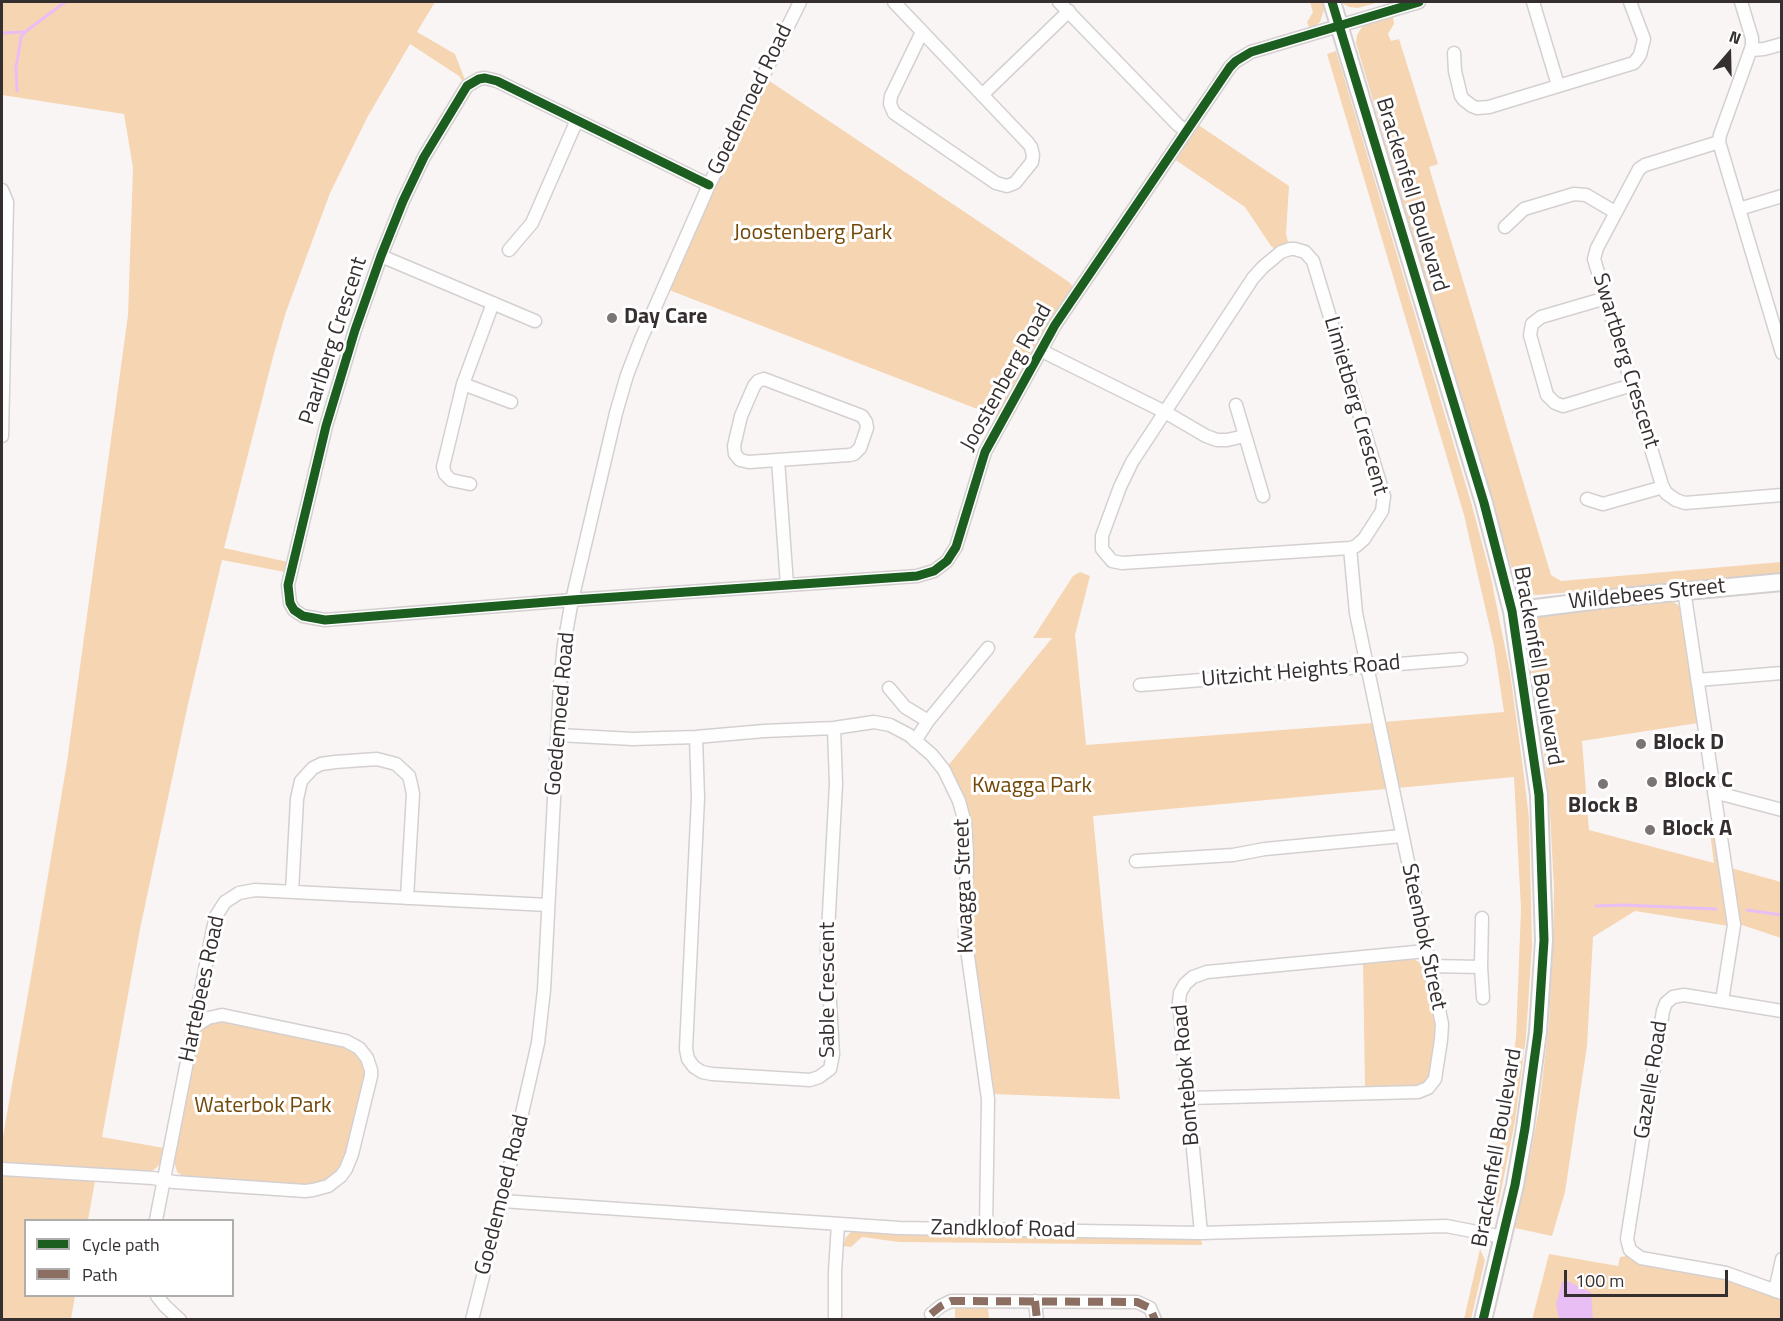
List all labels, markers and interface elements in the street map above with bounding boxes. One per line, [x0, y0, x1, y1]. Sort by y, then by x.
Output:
street label: Goedemoed Road [703, 20, 799, 180]
north arrow [1699, 24, 1759, 84]
text: N [1726, 24, 1744, 50]
street label: Brackenfell Boulevard [1369, 95, 1453, 295]
park label: Joostenberg Park [734, 221, 892, 247]
street label: Paarlberg Crescent [294, 254, 374, 428]
street label: Swartberg Crescent [1586, 270, 1664, 452]
street label: Joostenberg Road [956, 300, 1058, 456]
place label: Day Care [624, 305, 708, 331]
marker: Day Care [605, 311, 619, 325]
street label: Limietberg Crescent [1317, 314, 1393, 498]
street label: Brackenfell Boulevard [1507, 565, 1567, 767]
street label: Wildebees Street [1567, 574, 1727, 616]
street label: Goedemoed Road [541, 631, 581, 797]
street label: Uitzicht Heights Road [1200, 650, 1402, 694]
place label: Block D [1653, 731, 1724, 757]
marker: Block D [1634, 737, 1648, 751]
place label: Block C [1664, 769, 1733, 795]
park label: Kwagga Park [972, 774, 1092, 800]
marker: Block C [1645, 775, 1659, 789]
marker: Block B [1596, 777, 1610, 791]
place label: Block B [1568, 794, 1638, 820]
place label: Block A [1662, 817, 1732, 843]
street label: Kwagga Street [949, 818, 981, 954]
marker: Block A [1643, 823, 1657, 837]
street label: Steenbok Street [1395, 861, 1451, 1013]
street label: Hartebees Road [175, 913, 231, 1065]
street label: Sable Crescent [816, 922, 842, 1058]
street label: Bontebok Road [1168, 1003, 1206, 1147]
street label: Gazelle Road [1630, 1019, 1674, 1141]
street label: Brackenfell Boulevard [1468, 1047, 1528, 1249]
park label: Waterbok Park [194, 1094, 332, 1120]
street label: Goedemoed Road [470, 1112, 536, 1278]
street label: Zandkloof Road [930, 1216, 1076, 1244]
legend [24, 1219, 234, 1297]
text: Cycle path [82, 1231, 160, 1258]
scale bar [1567, 1258, 1730, 1296]
text: Path [82, 1261, 118, 1288]
text: 100 m [1575, 1267, 1624, 1294]

